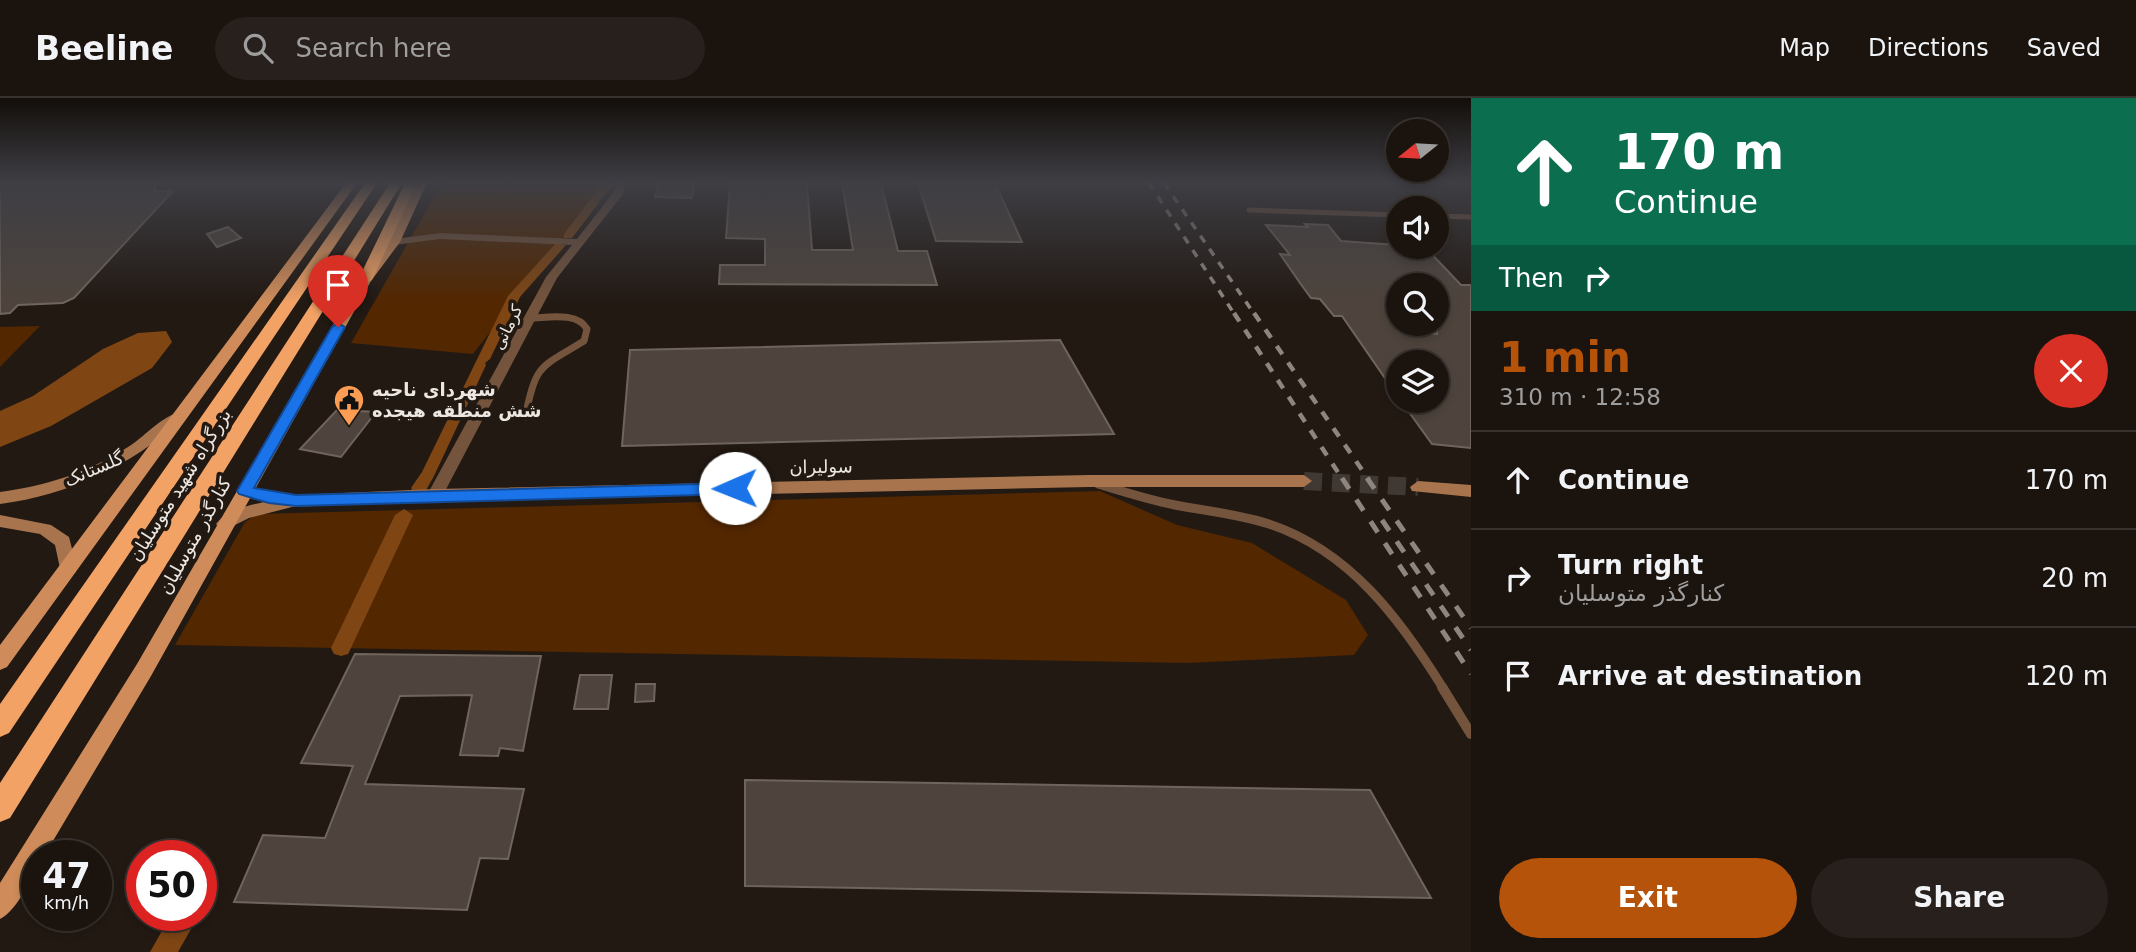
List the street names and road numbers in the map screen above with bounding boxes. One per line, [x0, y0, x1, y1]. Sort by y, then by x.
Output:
street label: کرمانی [488, 301, 528, 353]
street label: بزرگراه شهید متوسلیان [124, 405, 236, 565]
street label: گلستانک [61, 446, 127, 490]
street label: سولیران [789, 455, 853, 479]
street label: کنارگذر متوسلیان [154, 473, 236, 598]

